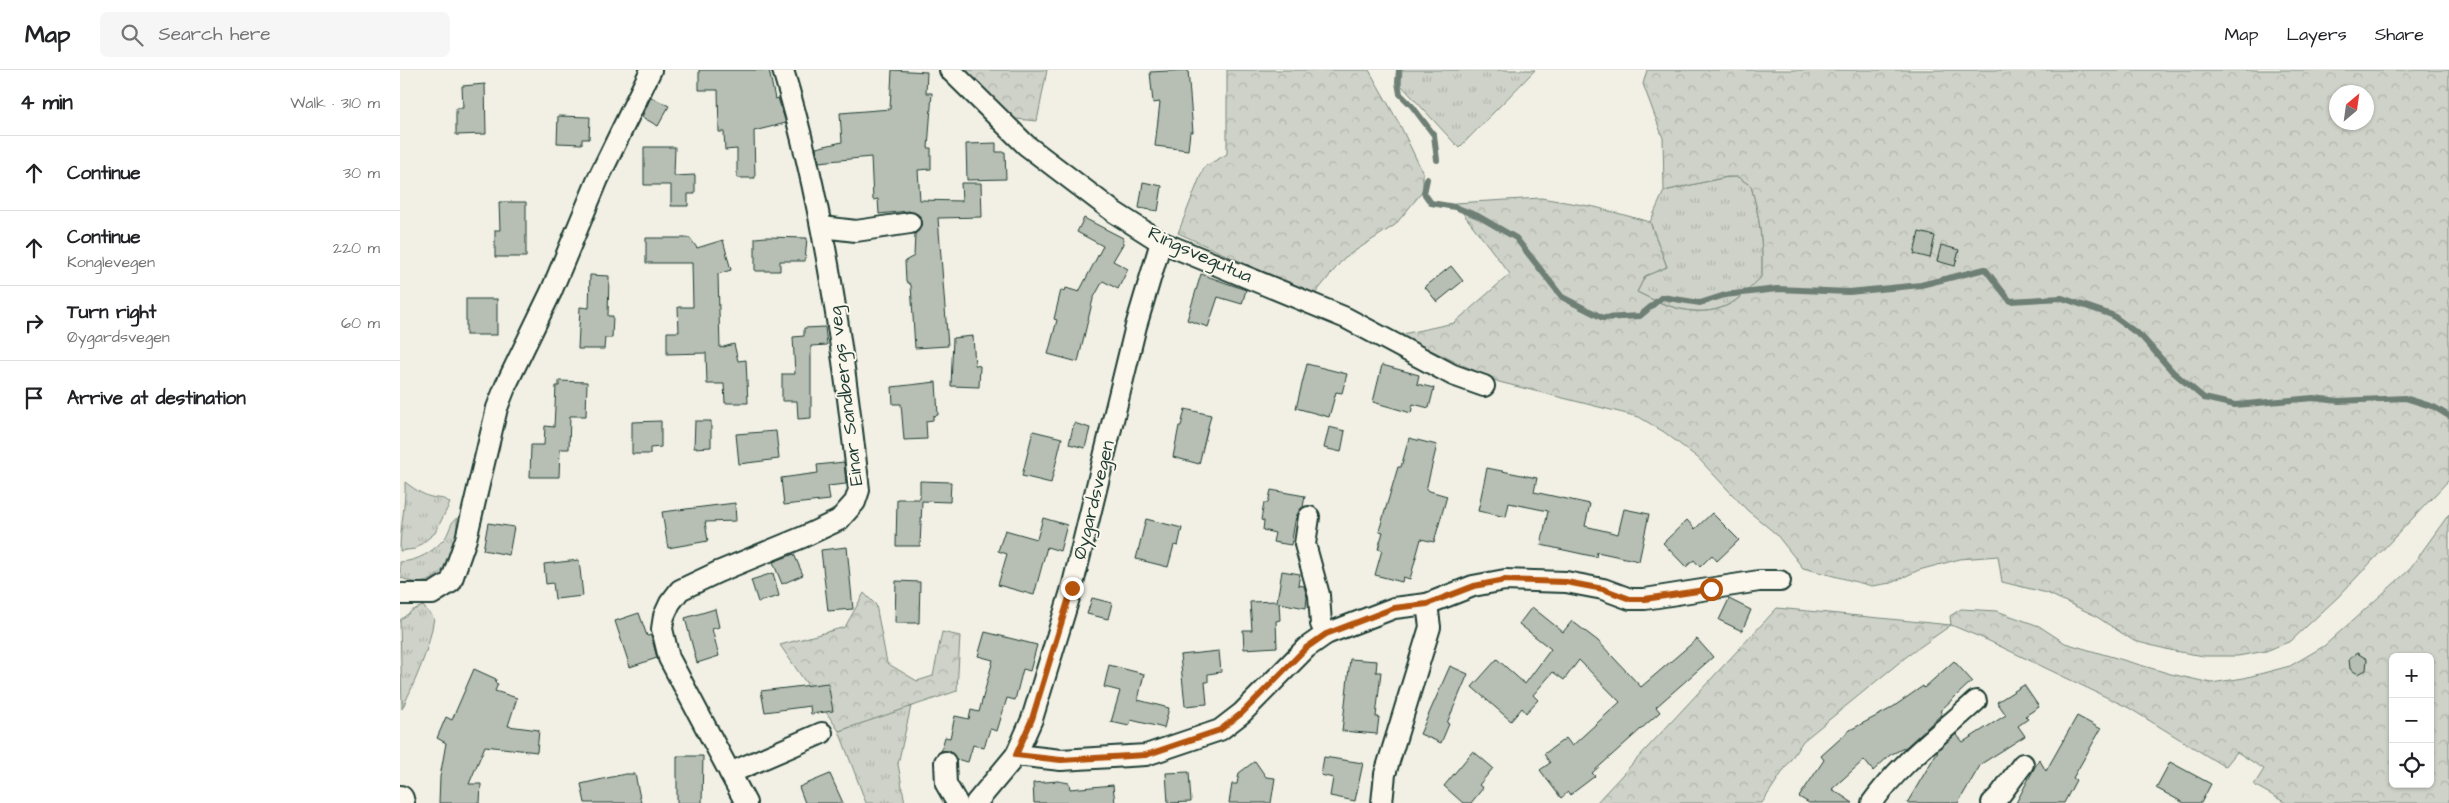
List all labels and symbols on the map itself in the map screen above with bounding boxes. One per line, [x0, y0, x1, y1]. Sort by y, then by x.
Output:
north arrow [2329, 85, 2374, 130]
street label: Ringsvegutua [1143, 220, 1257, 291]
street label: Einar Sandbergs veg [822, 304, 871, 487]
street label: Øygardsvegen [1066, 438, 1123, 563]
route end [1061, 577, 1084, 600]
route start [1700, 578, 1723, 601]

